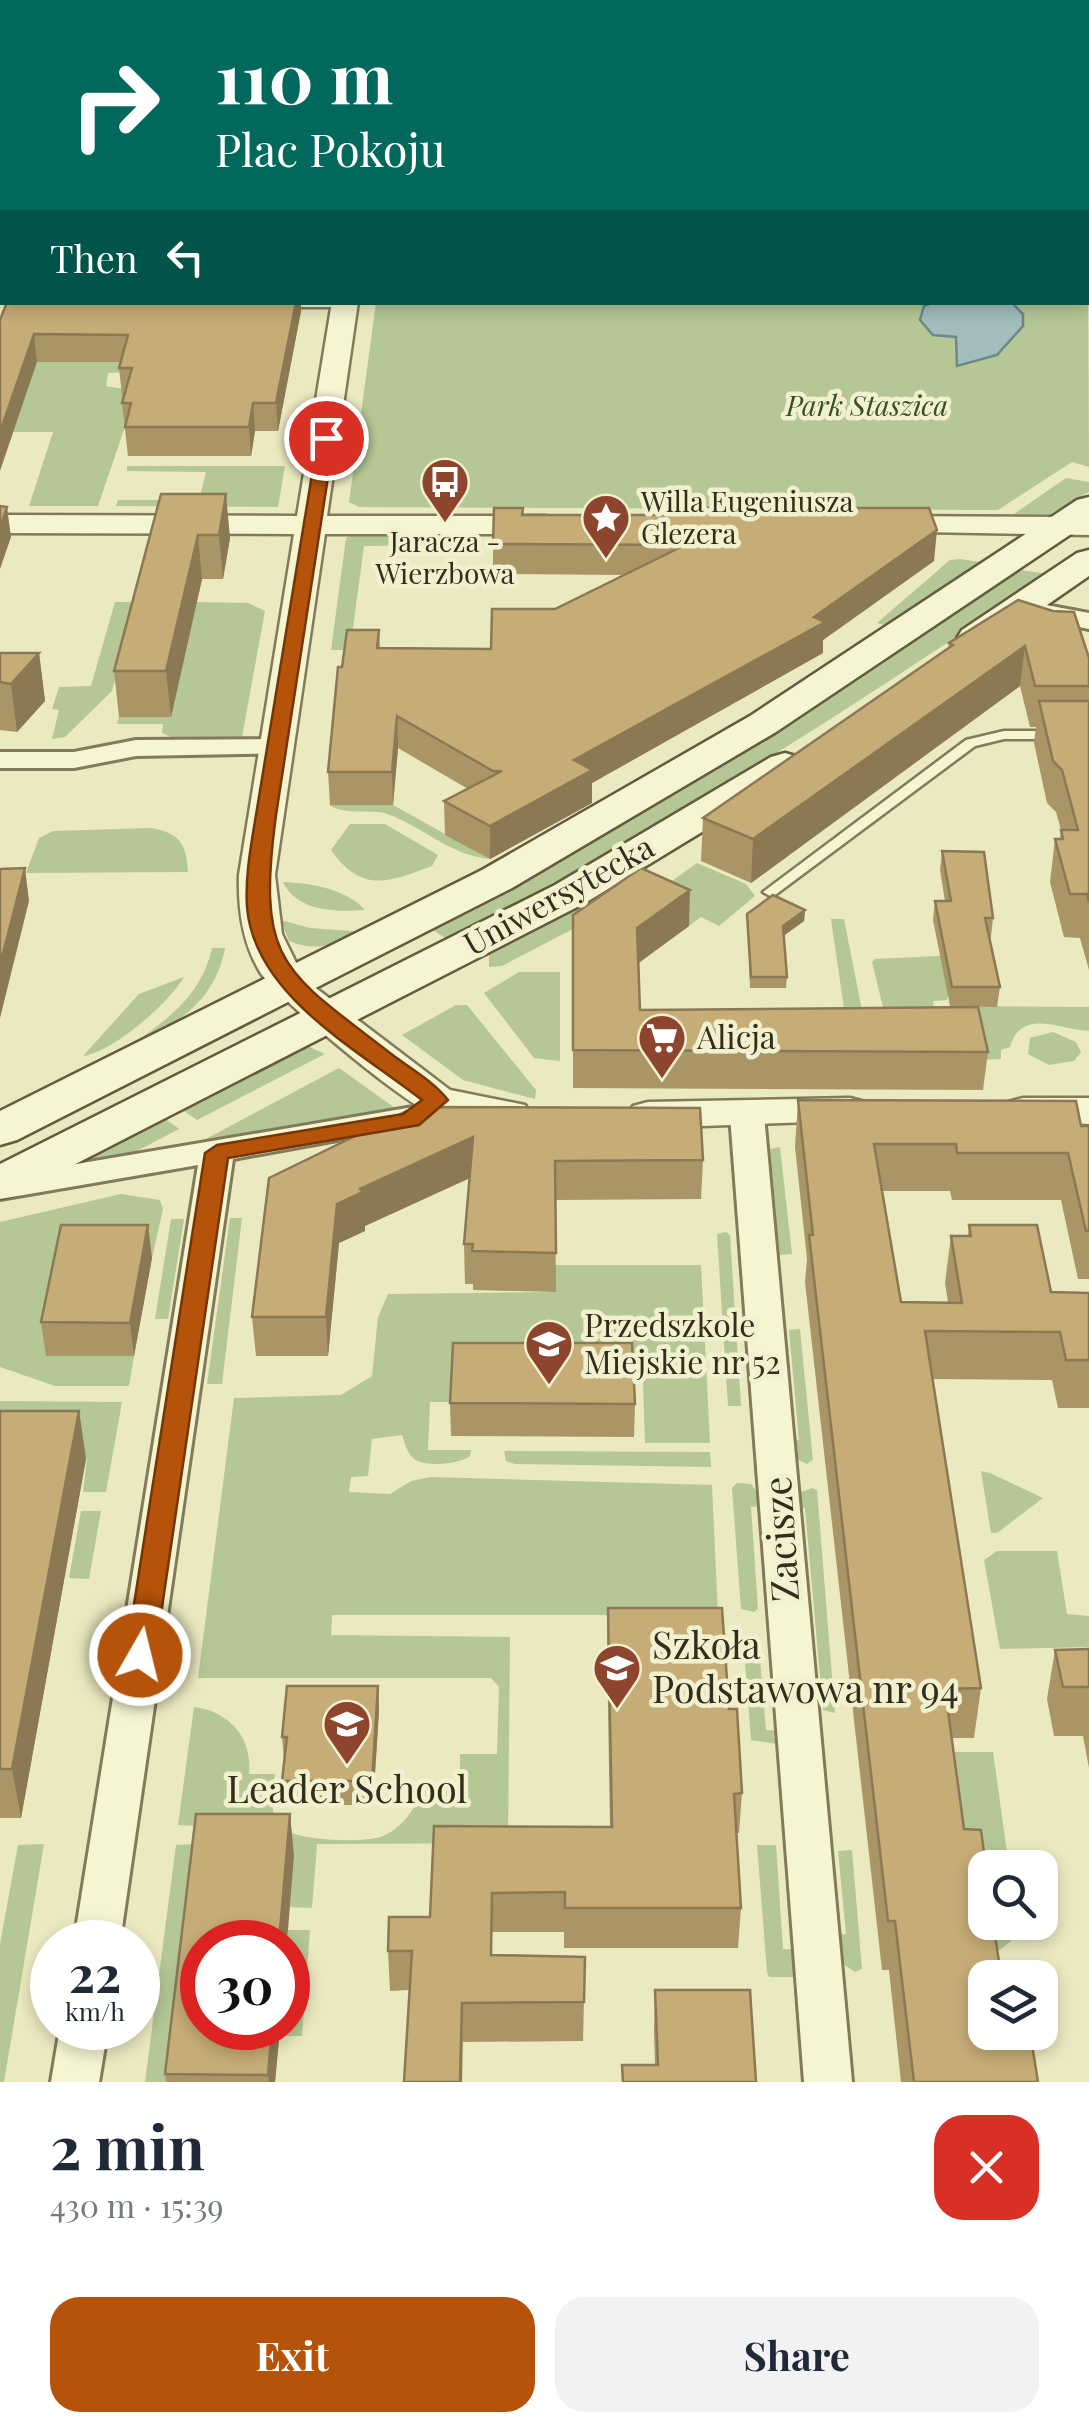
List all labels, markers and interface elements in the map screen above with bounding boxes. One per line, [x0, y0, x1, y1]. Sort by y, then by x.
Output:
text: 110 m [215, 28, 393, 122]
icon: right [50, 40, 180, 170]
text: Plac Pokoju [215, 118, 446, 178]
icon: left [158, 230, 213, 285]
text: Then [50, 232, 138, 283]
park label: Park Staszica [785, 386, 948, 423]
pin [284, 396, 369, 481]
icon: arrive [299, 411, 354, 466]
bus stop icon: Jaracza - Wierzbowa [419, 456, 471, 524]
place label: Willa Eugeniusza Glezera [640, 482, 853, 551]
place icon: Willa Eugeniusza Glezera [580, 492, 632, 560]
place label: Jaracza - Wierzbowa [374, 522, 515, 591]
street label: Uniwersytecka [455, 824, 661, 964]
supermarket icon: Alicja [636, 1012, 688, 1080]
place label: Alicja [696, 1014, 776, 1057]
place label: Przedszkole Miejskie nr 52 [584, 1302, 781, 1382]
school or university icon: Przedszkole Miejskie nr 52 [523, 1318, 575, 1386]
street label: Zacisze [750, 1475, 809, 1604]
position arrow [88, 1603, 192, 1707]
place label: Szkoła Podstawowa nr 94 [652, 1618, 959, 1713]
school or university icon: Szkoła Podstawowa nr 94 [591, 1642, 643, 1710]
school or university icon: Leader School [321, 1698, 373, 1766]
place label: Leader School [227, 1762, 468, 1813]
map controls [968, 1850, 1058, 2050]
button: search [968, 1850, 1058, 1940]
speed limit sign: 30 [180, 1920, 310, 2050]
text: 22 [69, 1939, 121, 2006]
button: layers [968, 1960, 1058, 2050]
text: km/h [65, 1994, 125, 2027]
text: 2 min [50, 2105, 205, 2185]
button: close [934, 2115, 1039, 2220]
text: 430 m · 15:39 [50, 2183, 224, 2226]
button: Exit [50, 2297, 535, 2412]
button: Share [555, 2297, 1039, 2412]

